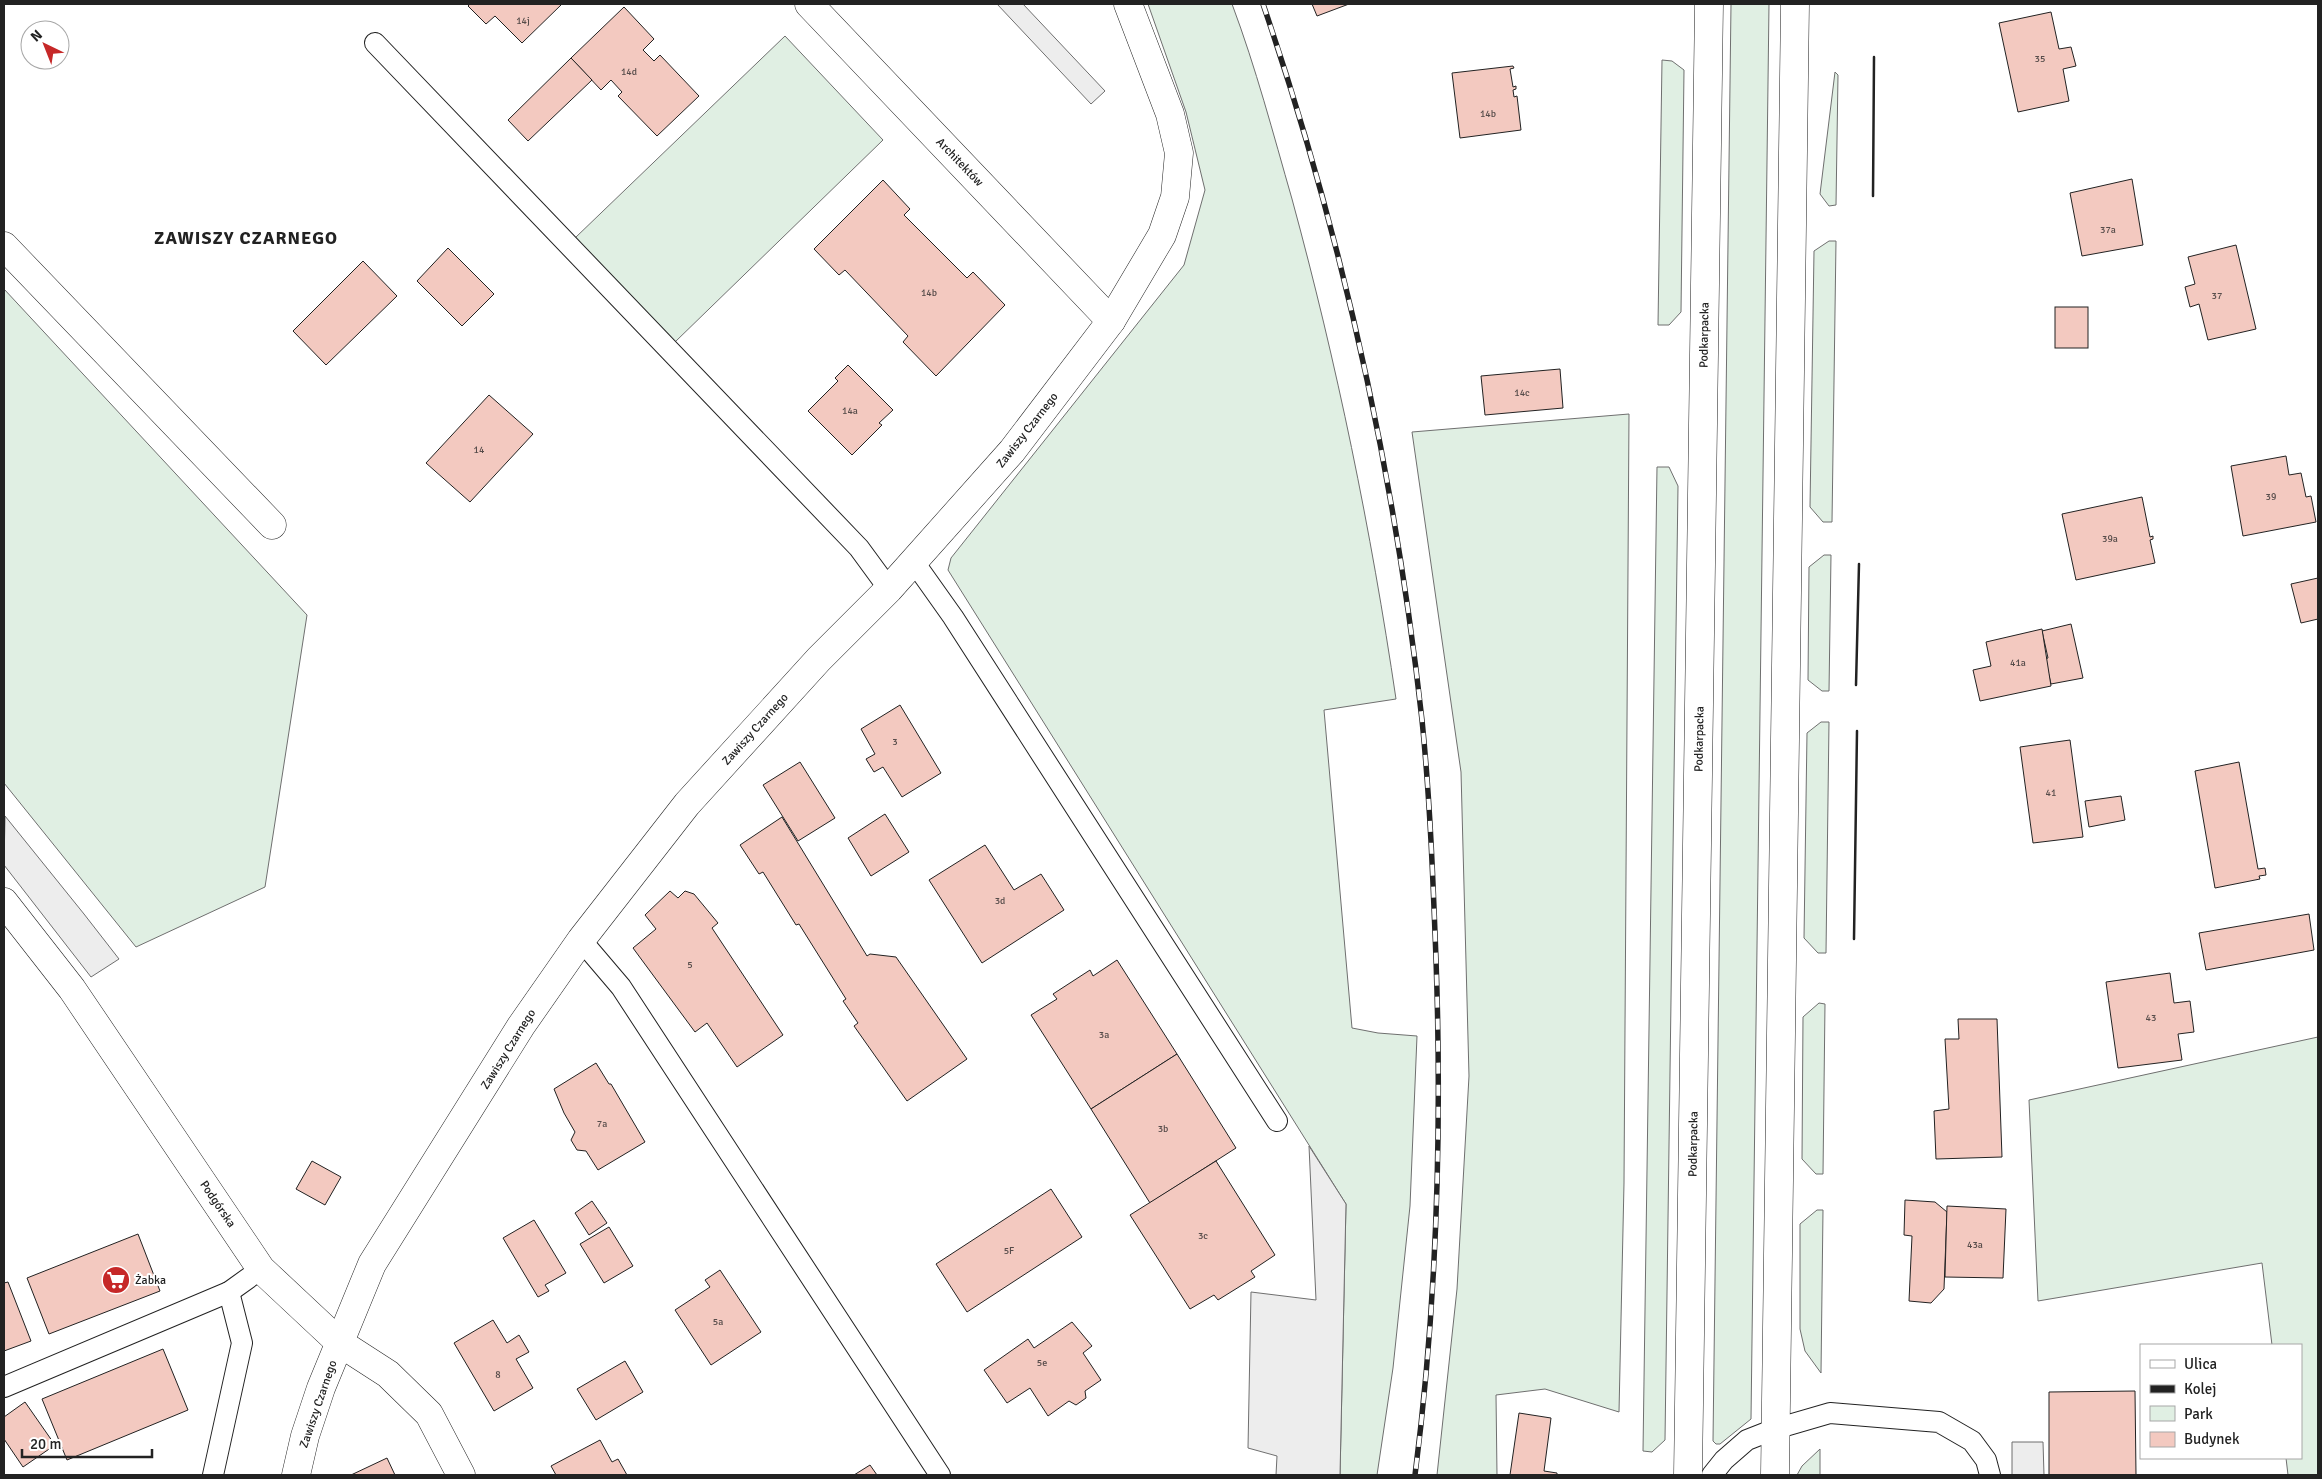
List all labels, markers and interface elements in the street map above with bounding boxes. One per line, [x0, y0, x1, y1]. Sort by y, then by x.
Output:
house number: 14j [516, 15, 530, 27]
north arrow [20, 20, 70, 70]
text: N [27, 26, 46, 45]
house number: 35 [2035, 53, 2045, 65]
house number: 14d [621, 66, 637, 78]
house number: 14b [1480, 108, 1496, 120]
street label: Architektów [933, 135, 987, 190]
house number: 37a [2100, 224, 2116, 236]
district label: ZAWISZY CZARNEGO [154, 227, 338, 249]
house number: 14b [921, 287, 937, 299]
house number: 37 [2212, 290, 2222, 302]
street label: Podkarpacka [1696, 302, 1713, 368]
house number: 14c [1514, 387, 1530, 399]
street label: Zawiszy Czarnego [993, 390, 1062, 471]
house number: 14a [842, 405, 858, 417]
house number: 14 [474, 444, 485, 456]
house number: 39 [2266, 491, 2276, 503]
house number: 39a [2102, 533, 2118, 545]
house number: 41a [2010, 657, 2026, 669]
street label: Zawiszy Czarnego [719, 690, 792, 768]
street label: Podkarpacka [1691, 706, 1708, 772]
house number: 3 [892, 736, 898, 748]
house number: 41 [2046, 787, 2056, 799]
house number: 3d [995, 895, 1005, 907]
house number: 5 [687, 959, 693, 971]
street label: Zawiszy Czarnego [478, 1006, 539, 1092]
house number: 43 [2146, 1012, 2156, 1024]
house number: 3a [1099, 1029, 1109, 1041]
street label: Podkarpacka [1685, 1111, 1702, 1177]
house number: 7a [597, 1118, 607, 1130]
house number: 3b [1158, 1123, 1168, 1135]
street label: Podgórska [196, 1178, 239, 1231]
house number: 3c [1198, 1230, 1208, 1242]
house number: 43a [1967, 1239, 1983, 1251]
house number: 5F [1004, 1245, 1014, 1257]
supermarket icon: Żabka [101, 1265, 131, 1295]
place label: Żabka [135, 1273, 166, 1288]
house number: 5a [713, 1316, 723, 1328]
legend [2140, 1344, 2302, 1459]
text: Ulica [2184, 1355, 2217, 1373]
house number: 5e [1037, 1357, 1047, 1369]
street label: Zawiszy Czarnego [296, 1358, 340, 1450]
house number: 8 [495, 1369, 501, 1381]
text: Kolej [2184, 1380, 2216, 1398]
text: Park [2184, 1405, 2213, 1423]
scale bar [22, 1426, 152, 1458]
text: Budynek [2184, 1430, 2240, 1448]
text: 20 m [30, 1435, 61, 1453]

